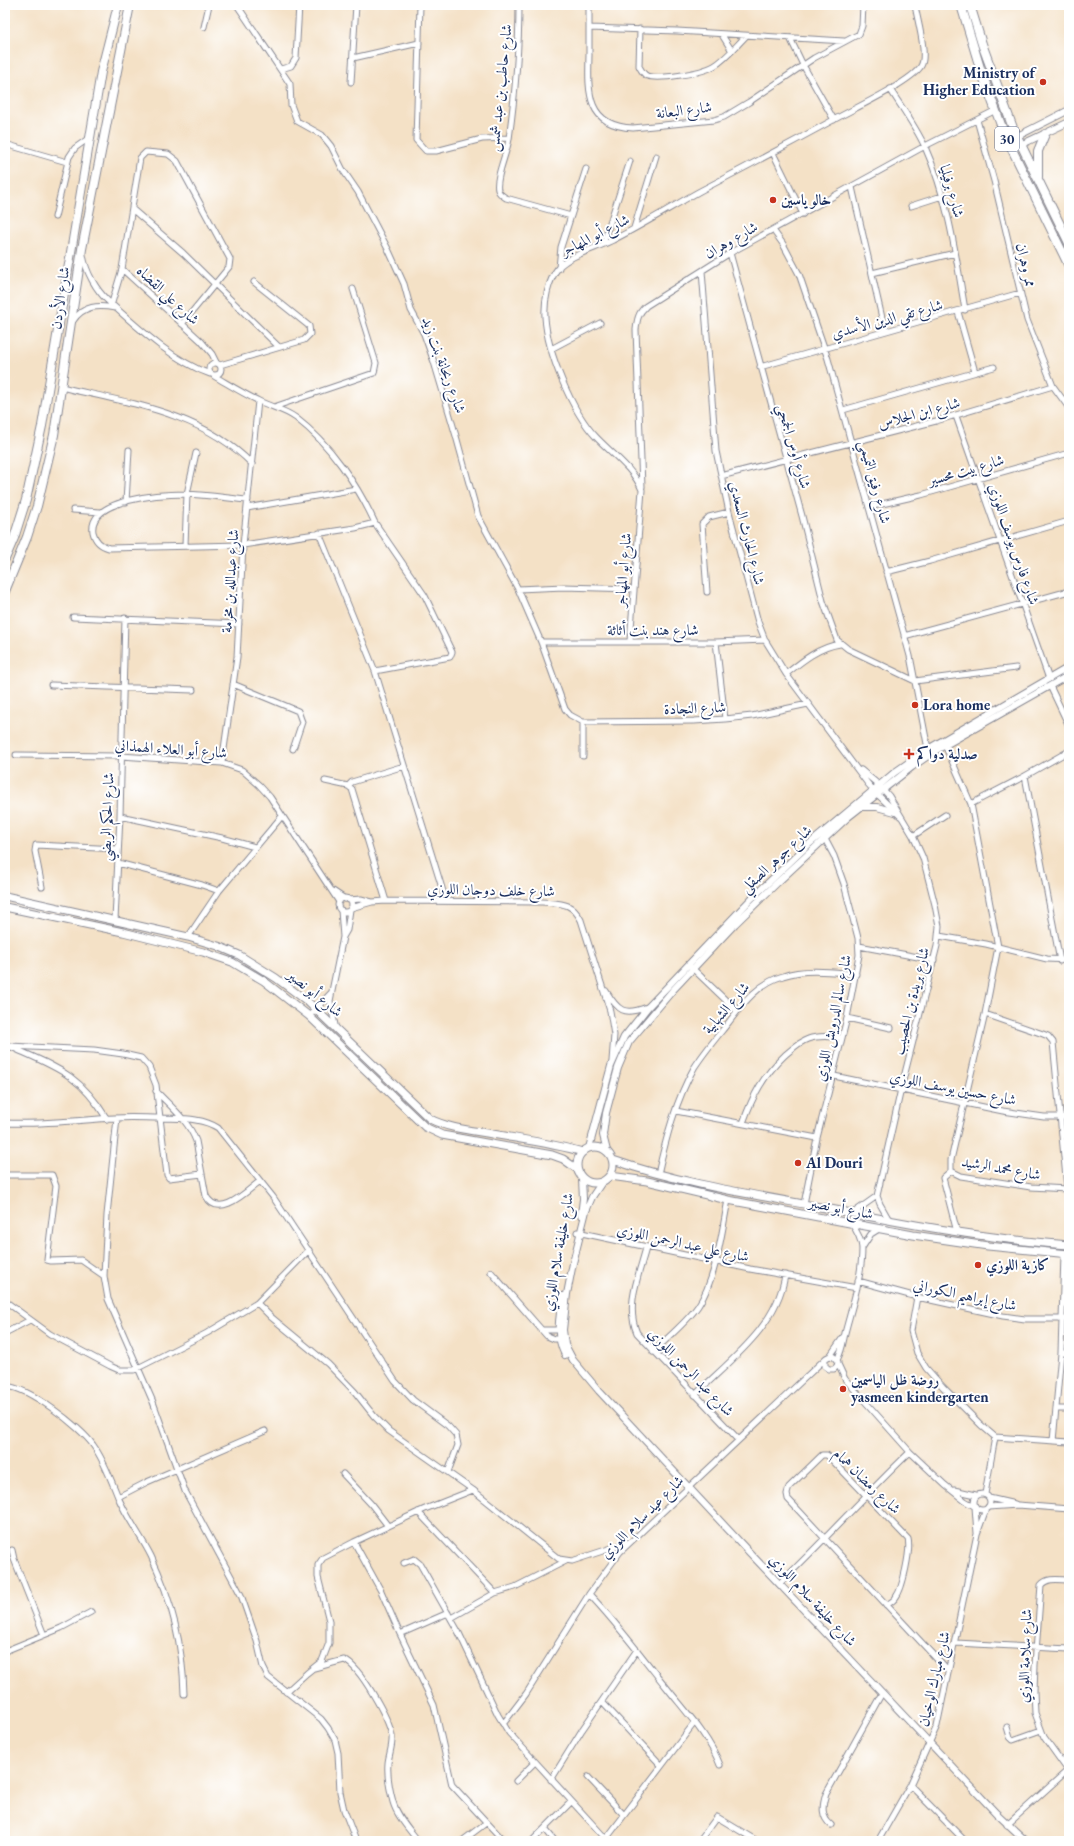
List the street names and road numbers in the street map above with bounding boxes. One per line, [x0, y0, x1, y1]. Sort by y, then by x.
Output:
street label: شارع حاطب بن عبد شمس [483, 23, 520, 153]
street label: شارع البعانة [655, 97, 713, 126]
road number: 30 [995, 127, 1019, 151]
street label: شارع برفيليا [932, 162, 969, 221]
street label: شارع أبو المهاجر [555, 208, 634, 264]
street label: شارع وهران [701, 217, 763, 266]
street label: ممر وهران [1011, 241, 1041, 289]
street label: شارع علي القضاه [129, 261, 204, 332]
street label: شارع الأردن [45, 265, 77, 331]
street label: شارع تقي الدين الأسدي [829, 294, 946, 347]
street label: شارع ريحانة بنت زيد [414, 314, 471, 417]
street label: شارع ابن الجلاس [876, 392, 963, 436]
street label: شارع أوس الجمحي [769, 401, 817, 492]
street label: شارع رفيق التميمي [850, 438, 896, 527]
street label: شارع بيت محسير [924, 450, 1007, 494]
street label: شارع الحارث السعدي [722, 479, 770, 588]
street label: شارع فارس يوسف اللوزي [981, 481, 1044, 608]
street label: شارع عبدالله بن مخرمة [216, 528, 247, 634]
street label: شارع أبو المهاجر [609, 532, 639, 610]
street label: شارع هند بنت أثاثة [607, 619, 699, 643]
street label: شارع النجادة [664, 697, 727, 722]
street label: شارع أبو العلاء الهمذاني [114, 734, 228, 766]
street label: شارع الحكم الربضي [95, 772, 123, 862]
street label: شارع جوهر الصقلي [736, 821, 819, 900]
street label: شارع خلف دوجان اللوزي [427, 879, 555, 904]
street label: شارع بريدة بن الحصيب [888, 945, 937, 1058]
street label: شارع سالم الدرويش اللوزي [810, 953, 859, 1084]
street label: شارع أبو نصير [280, 963, 347, 1024]
street label: شارع الشهابية [698, 978, 756, 1040]
street label: شارع حسين يوسف اللوزي [888, 1066, 1018, 1113]
street label: شارع محمد الرشيد [959, 1151, 1042, 1188]
street label: شارع خليفة سلام اللوزي [538, 1191, 581, 1313]
street label: شارع أبو نصير [804, 1191, 875, 1227]
street label: شارع علي عبد الرحمن اللوزي [614, 1219, 751, 1271]
street label: شارع إبراهيم الكوراني [911, 1274, 1018, 1321]
street label: شارع عبد الرحمن اللوزي [641, 1323, 738, 1423]
street label: شارع رمضان همام [827, 1444, 905, 1521]
street label: شارع عيد سلام اللوزي [596, 1471, 690, 1565]
street label: شارع خليفة سلام اللوزي [763, 1549, 861, 1653]
street label: شارع سلامة اللوزي [1013, 1608, 1040, 1704]
street label: شارع مبارك الوخيان [913, 1629, 958, 1729]

